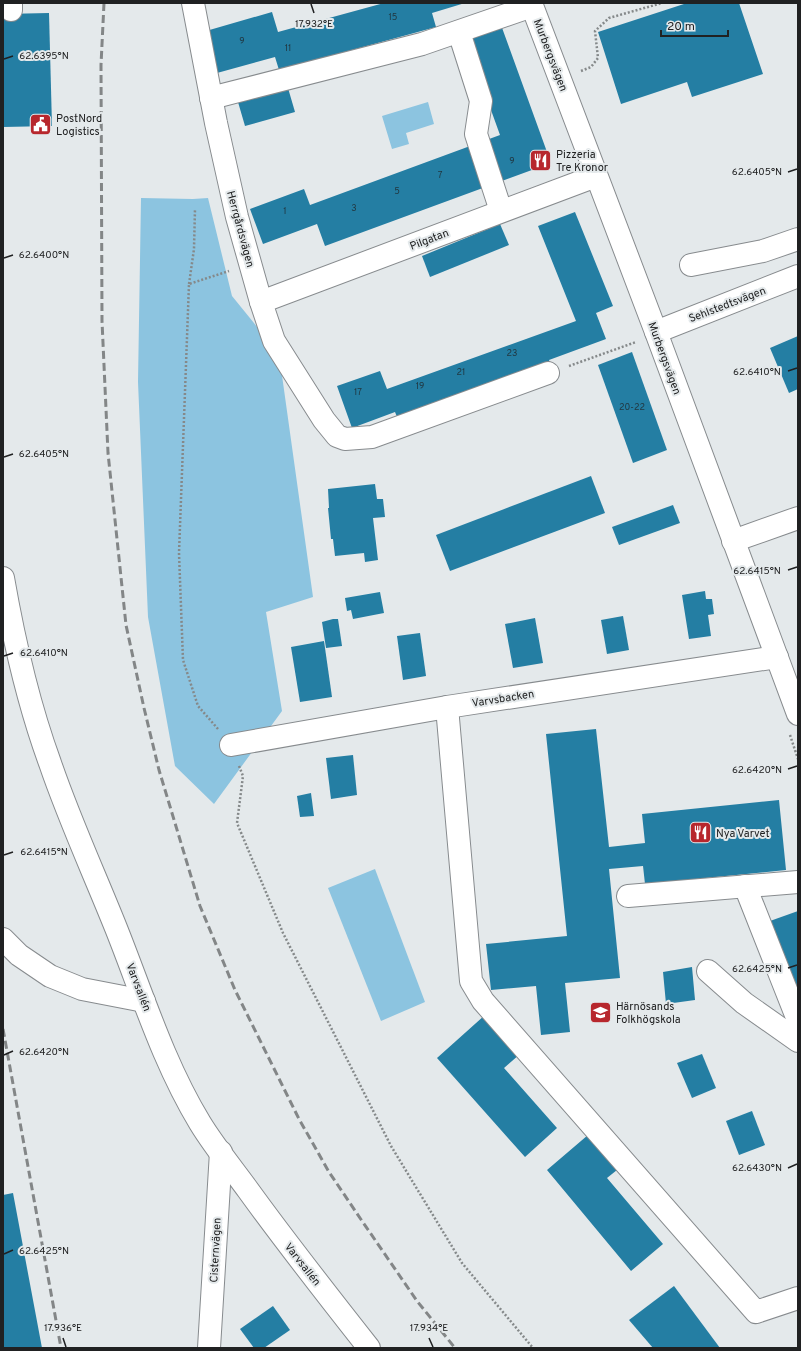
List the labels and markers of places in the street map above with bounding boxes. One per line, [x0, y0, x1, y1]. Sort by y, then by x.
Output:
public building icon: PostNord Logistics [27, 111, 53, 137]
place label: PostNord Logistics [56, 112, 102, 139]
restaurant icon: Pizzeria Tre Kronor [527, 147, 553, 173]
place label: Pizzeria Tre Kronor [556, 148, 609, 175]
restaurant icon: Nya Varvet [688, 820, 714, 846]
place label: Nya Varvet [716, 827, 770, 841]
school or university icon: Härnösands Folkhögskola [587, 999, 613, 1025]
place label: Härnösands Folkhögskola [616, 1000, 681, 1027]

